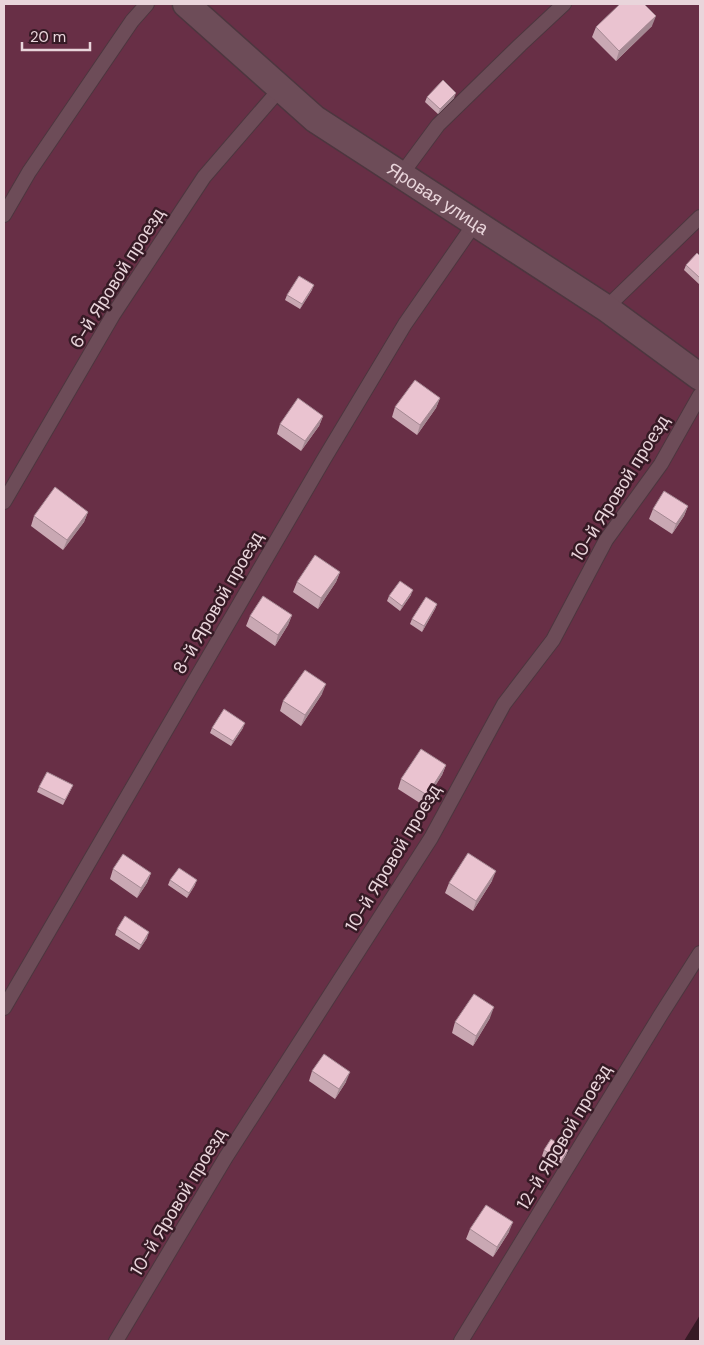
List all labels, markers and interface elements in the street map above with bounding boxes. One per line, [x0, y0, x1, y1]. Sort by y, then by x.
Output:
scale bar [22, 20, 90, 52]
text: 20 m [30, 27, 66, 47]
street label: Яровая улица [382, 157, 494, 241]
street label: 6-й Яровой проезд [64, 203, 170, 353]
street label: 10-й Яровой проезд [565, 410, 675, 565]
street label: 8-й Яровой проезд [167, 527, 269, 679]
street label: 10-й Яровой проезд [340, 780, 447, 936]
street label: 12-й Яровой проезд [511, 1059, 617, 1214]
street label: 10-й Яровой проезд [125, 1124, 232, 1280]

